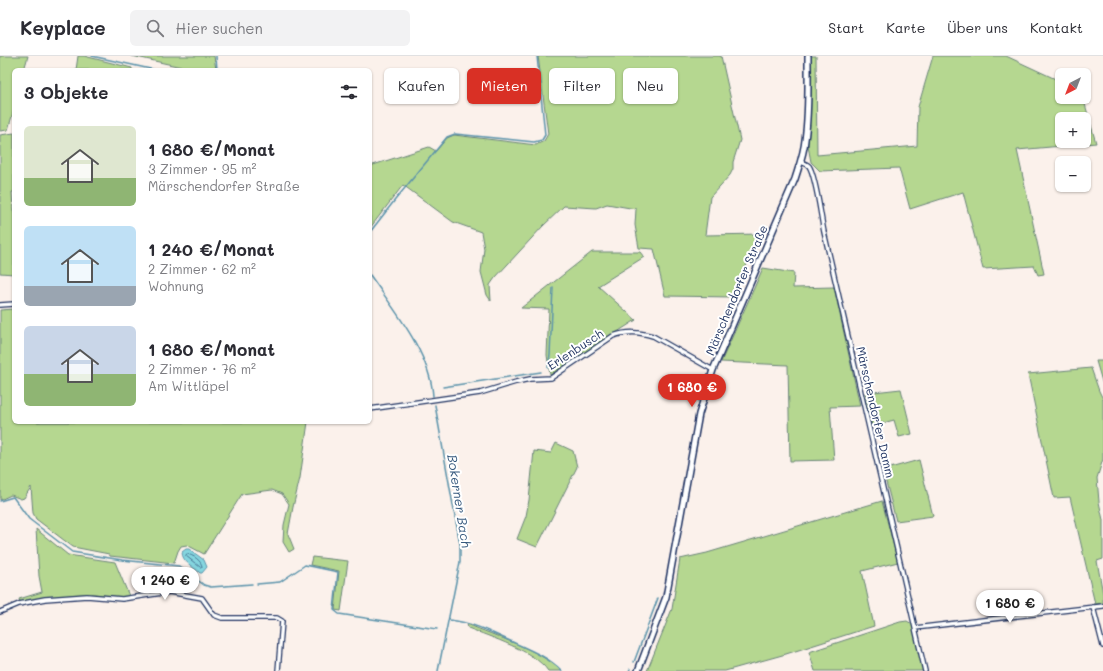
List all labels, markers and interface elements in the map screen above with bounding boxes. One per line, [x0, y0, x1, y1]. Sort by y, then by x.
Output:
search box [130, 10, 410, 46]
text: Keyplace [20, 15, 106, 40]
icon: search [144, 17, 166, 39]
text: Hier suchen [176, 18, 263, 38]
text: Start [828, 18, 864, 37]
text: Karte [886, 18, 925, 37]
text: Über uns [947, 18, 1008, 37]
text: Kontakt [1030, 18, 1083, 37]
chip: Kaufen [384, 68, 459, 104]
chip: Mieten [467, 68, 541, 104]
chip: Filter [549, 68, 615, 104]
chip: Neu [623, 68, 678, 104]
north arrow [1055, 68, 1091, 104]
map controls [1055, 68, 1091, 192]
text: 3 Objekte [24, 81, 108, 103]
icon: filters [338, 81, 360, 103]
button: + [1055, 112, 1091, 148]
text: 1 680 €/Monat [148, 138, 275, 160]
icon: home [56, 142, 104, 190]
button: − [1055, 156, 1091, 192]
text: 3 Zimmer · 95 m² [148, 160, 257, 177]
text: Märschendorfer Straße [148, 177, 300, 194]
street label: Märschendorfer Straße [701, 222, 771, 358]
text: 1 240 €/Monat [148, 238, 275, 260]
icon: home [56, 242, 104, 290]
text: 2 Zimmer · 62 m² [148, 260, 256, 277]
text: Wohnung [148, 277, 204, 294]
street label: Erlenbusch [544, 325, 606, 373]
text: 1 680 €/Monat [148, 338, 275, 360]
icon: home [56, 342, 104, 390]
street label: Märschendorfer Damm [853, 345, 899, 479]
text: 2 Zimmer · 76 m² [148, 360, 256, 377]
pin: 1 680 € [655, 374, 729, 408]
text: Am Wittläpel [148, 377, 229, 394]
text: 1 680 € [667, 378, 717, 395]
water label: Bokerner Bach [444, 453, 476, 549]
pin: 1 240 € [128, 567, 202, 601]
text: 1 240 € [140, 571, 190, 588]
pin: 1 680 € [973, 590, 1047, 624]
text: 1 680 € [985, 594, 1035, 611]

